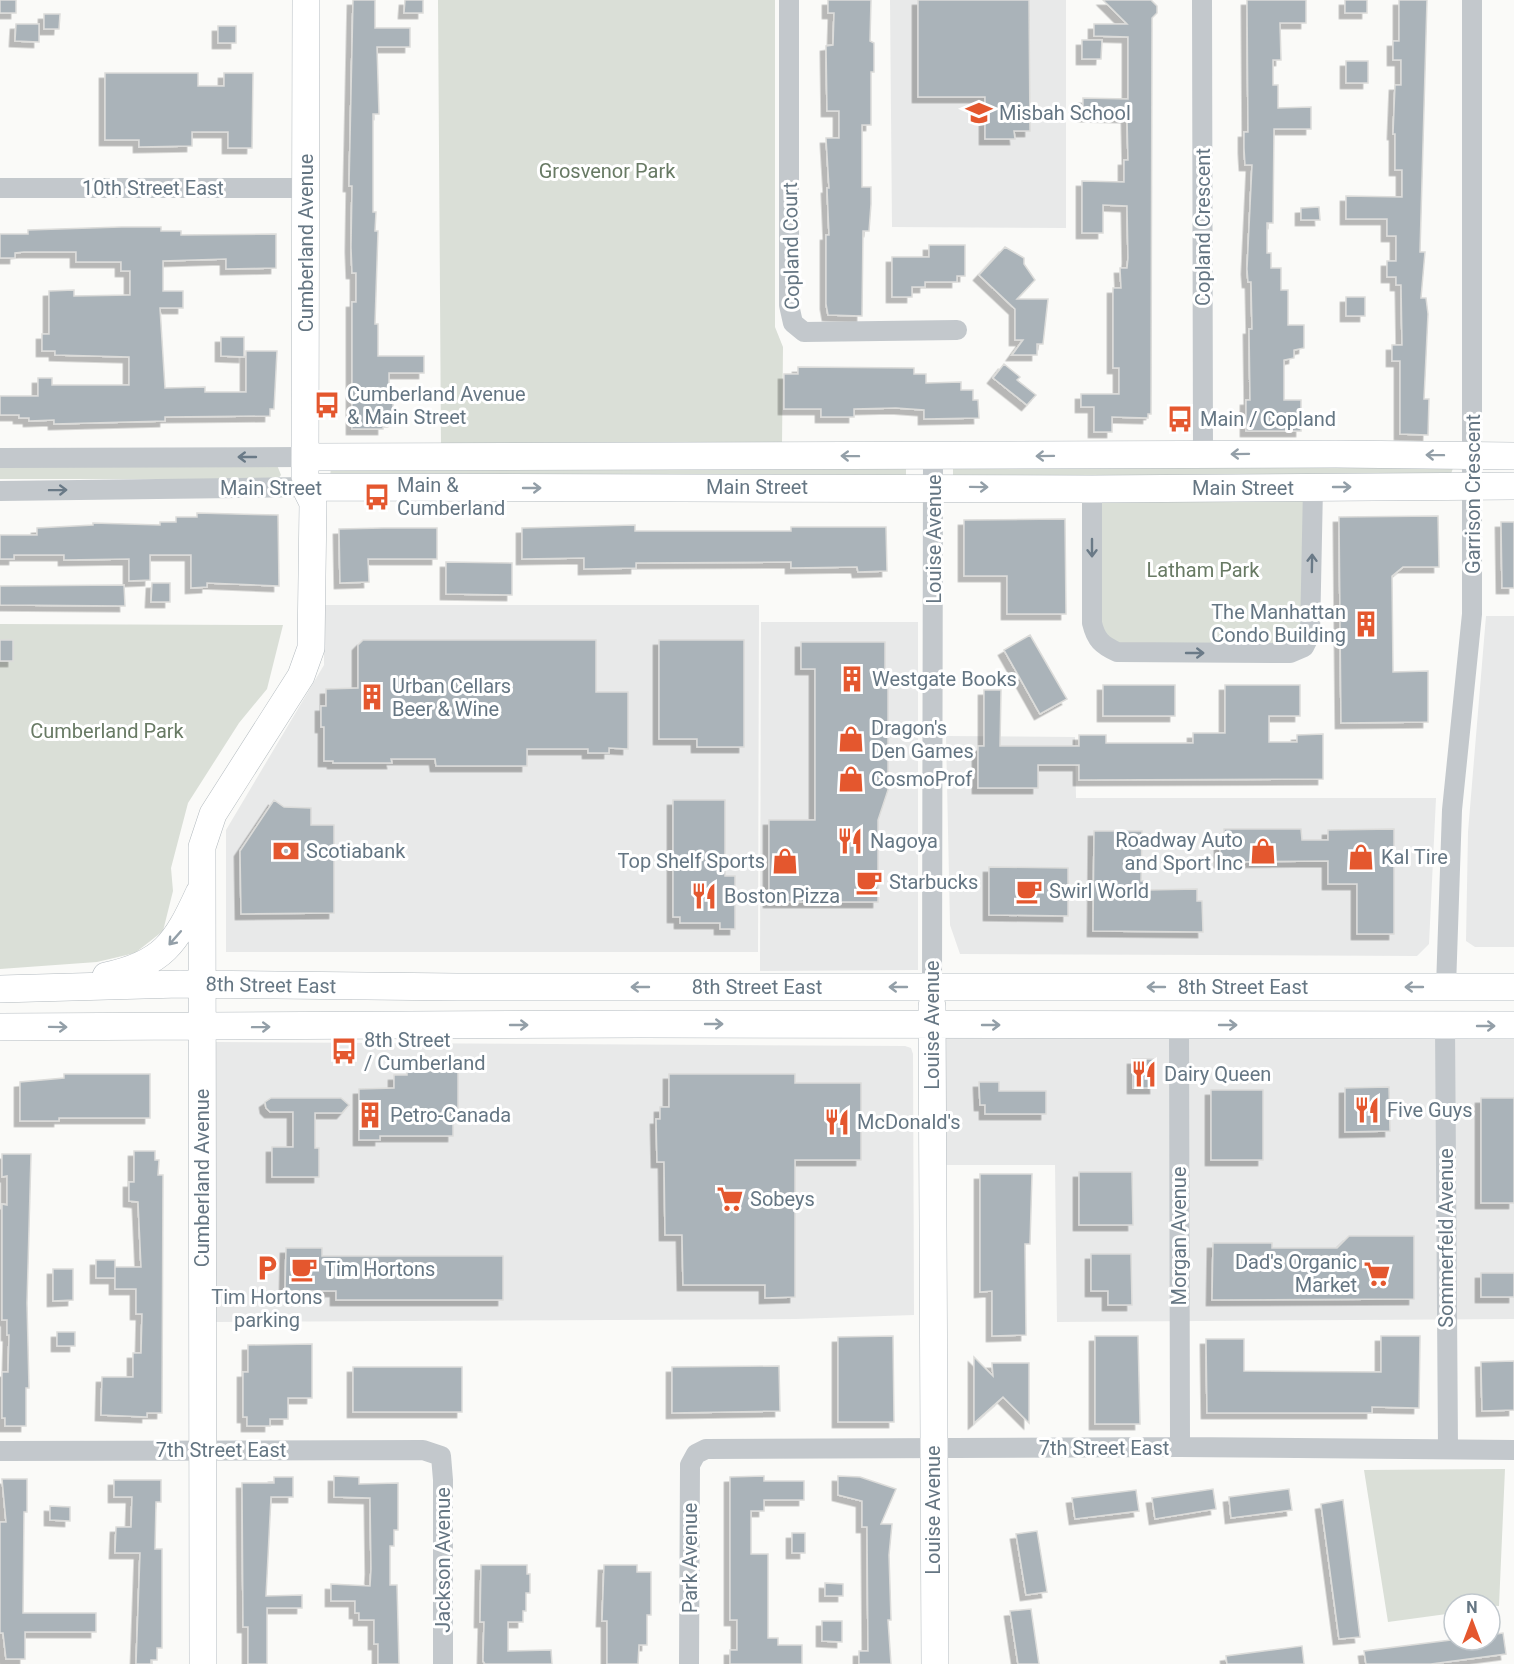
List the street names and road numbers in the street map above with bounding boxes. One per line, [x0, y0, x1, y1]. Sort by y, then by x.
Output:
street label: Copland Crescent [1191, 148, 1215, 306]
street label: Cumberland Avenue [294, 154, 318, 332]
street label: 10th Street East [82, 176, 224, 200]
street label: Copland Court [778, 182, 804, 310]
street label: Garrison Crescent [1461, 414, 1485, 574]
street label: Louise Avenue [922, 474, 946, 604]
street label: Main Street [706, 475, 808, 499]
street label: Main Street [220, 476, 322, 500]
street label: Main Street [1192, 476, 1294, 500]
street label: Louise Avenue [920, 960, 944, 1090]
street label: 8th Street East [205, 972, 337, 998]
street label: 8th Street East [692, 975, 822, 999]
street label: 8th Street East [1178, 975, 1308, 999]
street label: Cumberland Avenue [190, 1089, 214, 1267]
street label: Sommerfeld Avenue [1434, 1148, 1458, 1328]
street label: Morgan Avenue [1167, 1167, 1191, 1305]
street label: 7th Street East [1039, 1436, 1169, 1460]
street label: 7th Street East [156, 1438, 286, 1462]
street label: Louise Avenue [921, 1445, 945, 1575]
street label: Jackson Avenue [431, 1487, 455, 1633]
street label: Park Avenue [678, 1503, 702, 1613]

